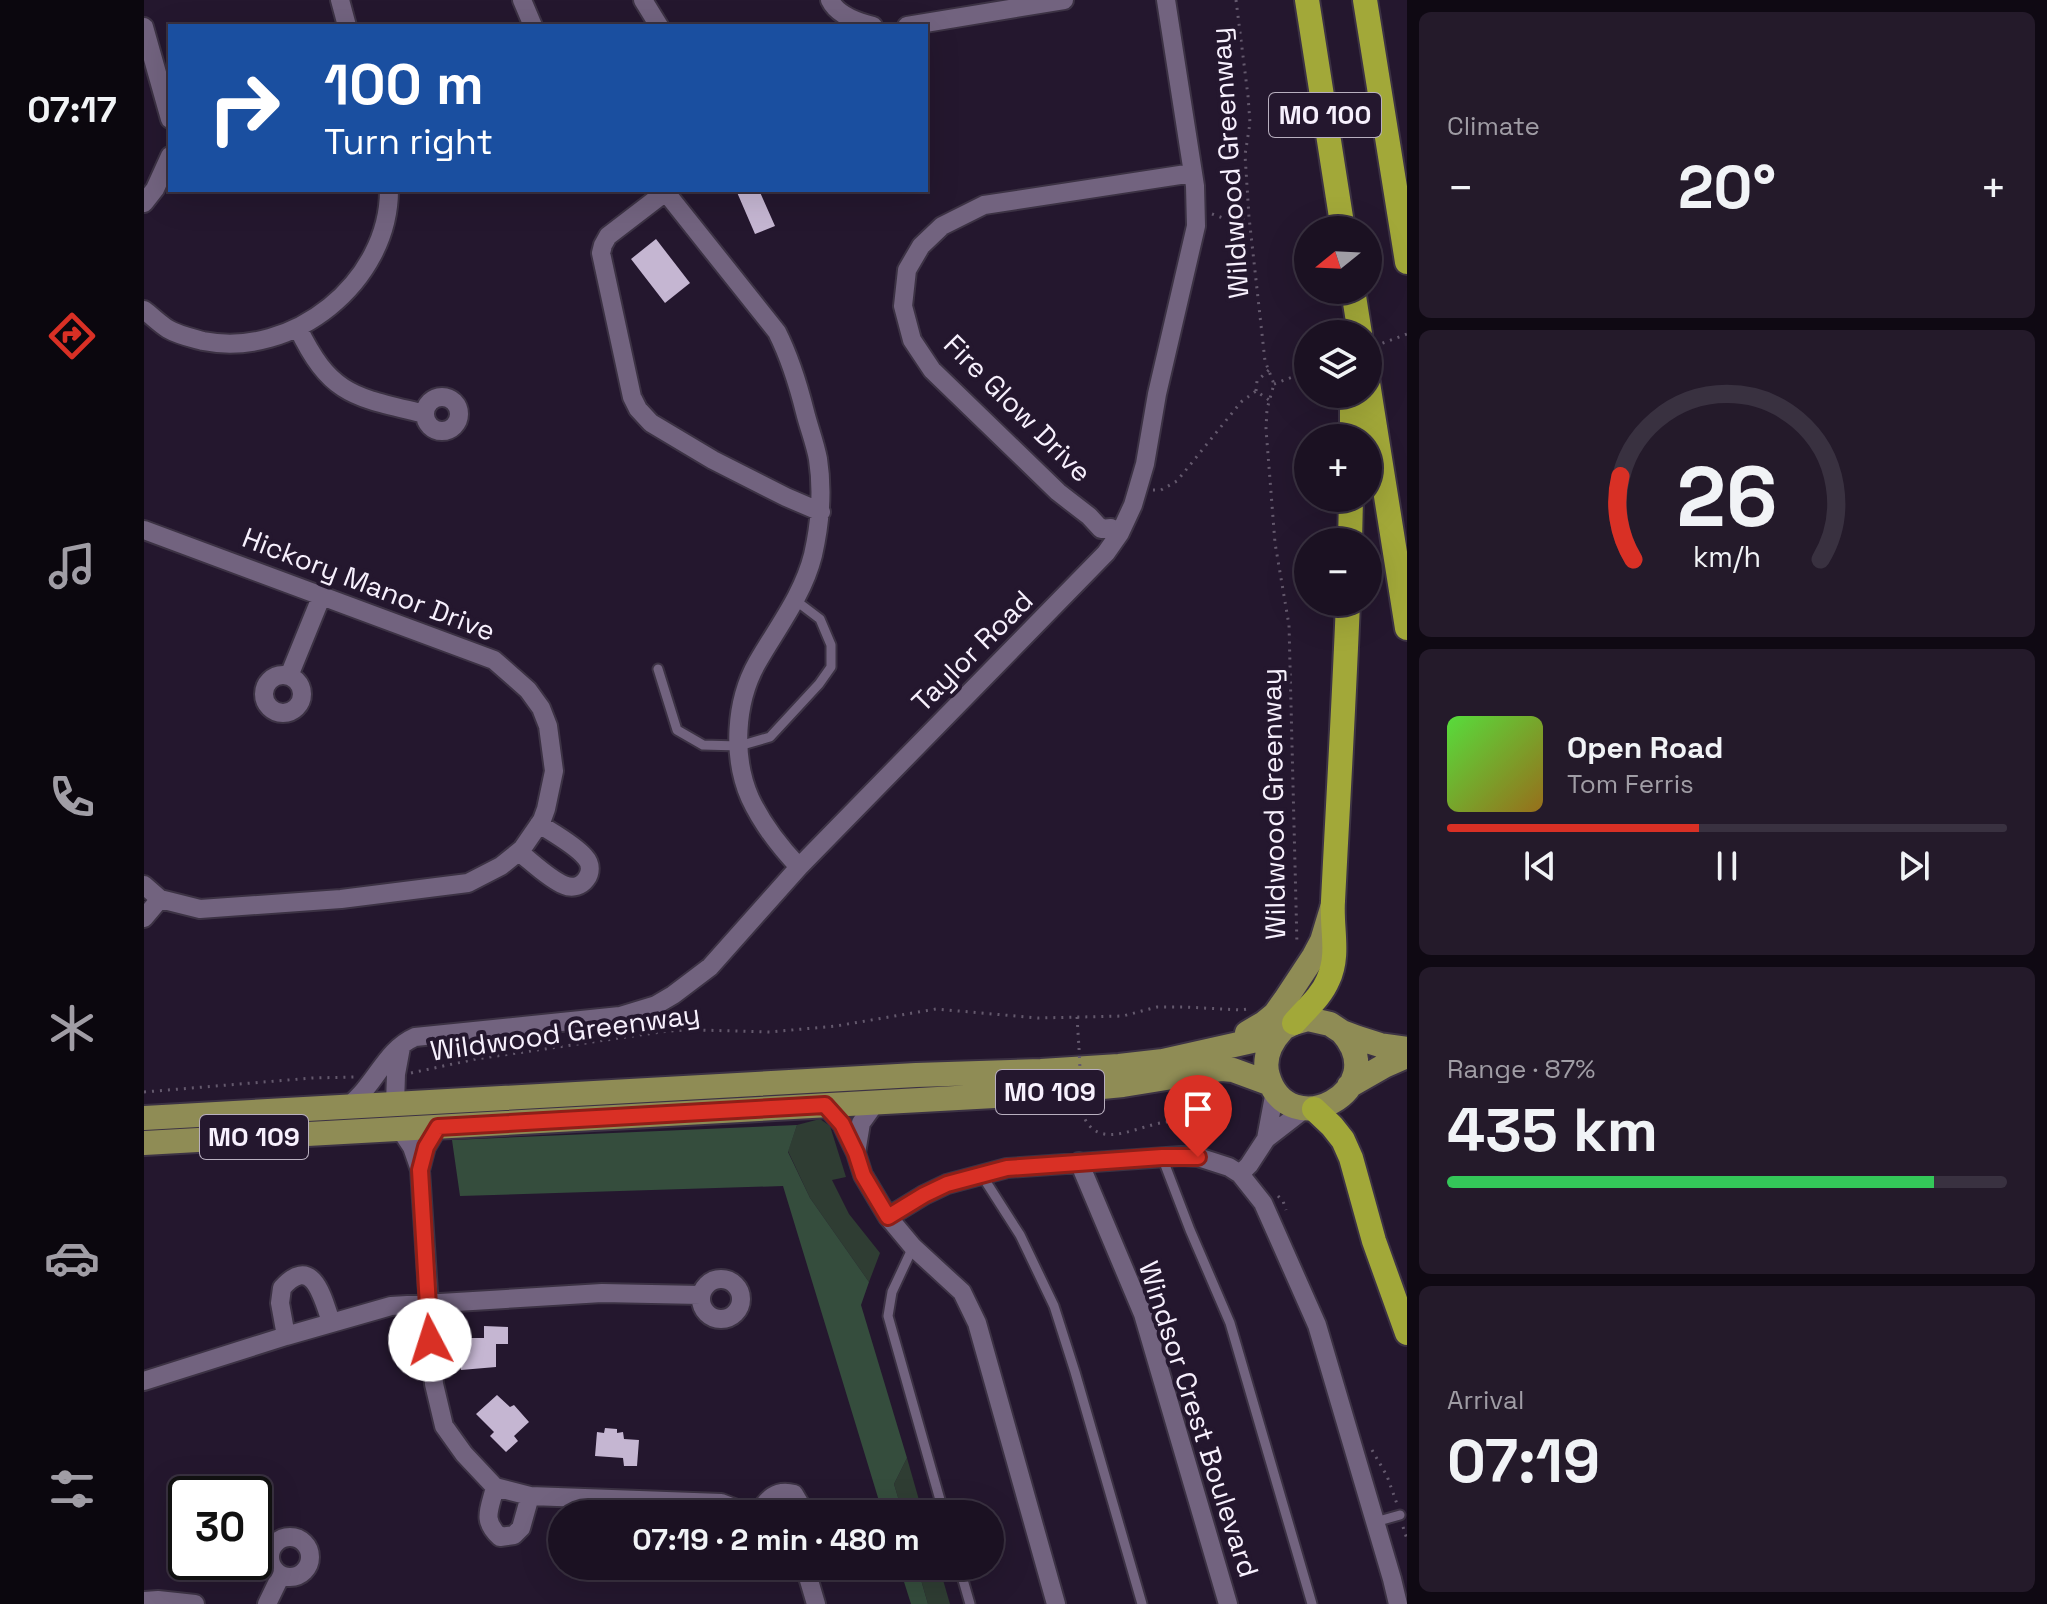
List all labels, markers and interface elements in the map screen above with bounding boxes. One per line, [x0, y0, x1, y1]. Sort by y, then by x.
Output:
street label: Wildwood Greenway [1202, 26, 1256, 300]
text: 100 m [324, 49, 484, 120]
icon: right [192, 56, 296, 160]
text: 07:17 [27, 87, 117, 133]
road number: MO 100 [1269, 93, 1381, 137]
text: Climate [1447, 109, 1540, 143]
text: Turn right [324, 119, 493, 165]
text: 20° [1678, 149, 1776, 226]
text: − [1447, 160, 1474, 216]
text: + [1980, 160, 2007, 216]
north arrow [1294, 216, 1382, 304]
map controls [1294, 216, 1382, 616]
icon: directions [44, 308, 100, 364]
button: layers [1294, 320, 1382, 408]
street label: Fire Glow Drive [936, 326, 1100, 490]
button: + [1294, 424, 1382, 512]
text: 26 [1677, 443, 1777, 549]
street label: Hickory Manor Drive [237, 519, 501, 649]
button: − [1294, 528, 1382, 616]
icon: music [44, 538, 100, 594]
text: km/h [1693, 539, 1761, 575]
street label: Taylor Road [904, 583, 1040, 719]
street label: Wildwood Greenway [1253, 668, 1293, 940]
text: Open Road [1567, 728, 1723, 767]
text: Tom Ferris [1567, 767, 1694, 801]
icon: phone [44, 769, 100, 825]
icon: previous [1518, 844, 1562, 888]
icon: pause [1705, 844, 1749, 888]
icon: next [1892, 844, 1936, 888]
street label: Wildwood Greenway [428, 995, 702, 1069]
icon: climate [44, 1000, 100, 1056]
text: Range · 87% [1447, 1052, 1595, 1086]
road number: MO 109 [996, 1070, 1104, 1114]
pin [1164, 1075, 1232, 1157]
icon: arrive [1176, 1087, 1220, 1131]
text: 435 km [1447, 1092, 1658, 1169]
road number: MO 109 [200, 1115, 308, 1159]
icon: car [44, 1230, 100, 1286]
street label: Windsor Crest Boulevard [1131, 1256, 1267, 1582]
position arrow [388, 1298, 472, 1382]
text: Arrival [1447, 1383, 1524, 1417]
text: 07:19 [1447, 1423, 1600, 1500]
icon: filters [44, 1461, 100, 1517]
speed limit sign: 30 [168, 1476, 272, 1580]
text: 07:19 · 2 min · 480 m [632, 1520, 920, 1559]

